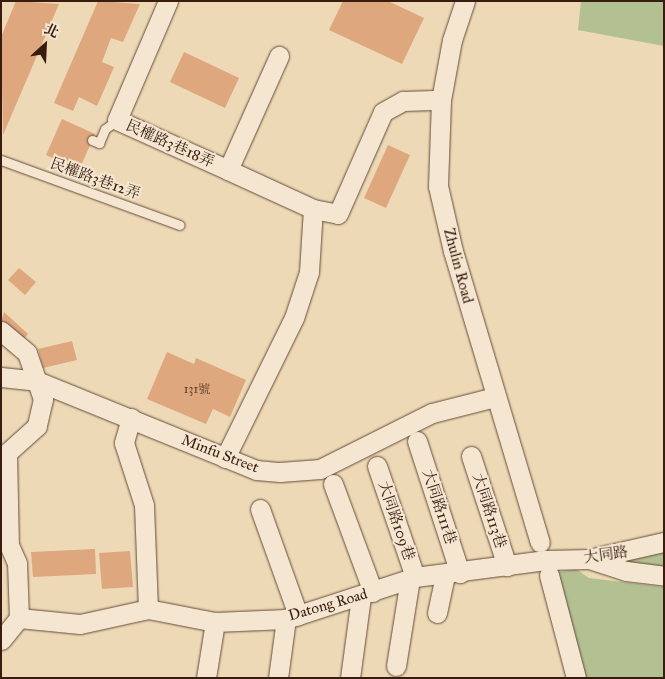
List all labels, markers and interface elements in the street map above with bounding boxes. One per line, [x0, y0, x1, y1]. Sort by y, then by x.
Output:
north arrow [20, 20, 70, 70]
text: 北 [42, 20, 61, 42]
street label: 民權路3巷18弄 [123, 116, 217, 172]
street label: 民權路3巷12弄 [48, 154, 142, 204]
street label: Zhulin Road [439, 226, 477, 306]
house number: 131號 [184, 383, 210, 397]
street label: Minfu Street [179, 431, 261, 477]
street label: 大同路111巷 [418, 467, 460, 547]
street label: 大同路113巷 [468, 471, 510, 551]
street label: 大同路109巷 [374, 479, 418, 563]
street label: 大同路 [582, 543, 630, 567]
street label: Datong Road [286, 585, 370, 625]

